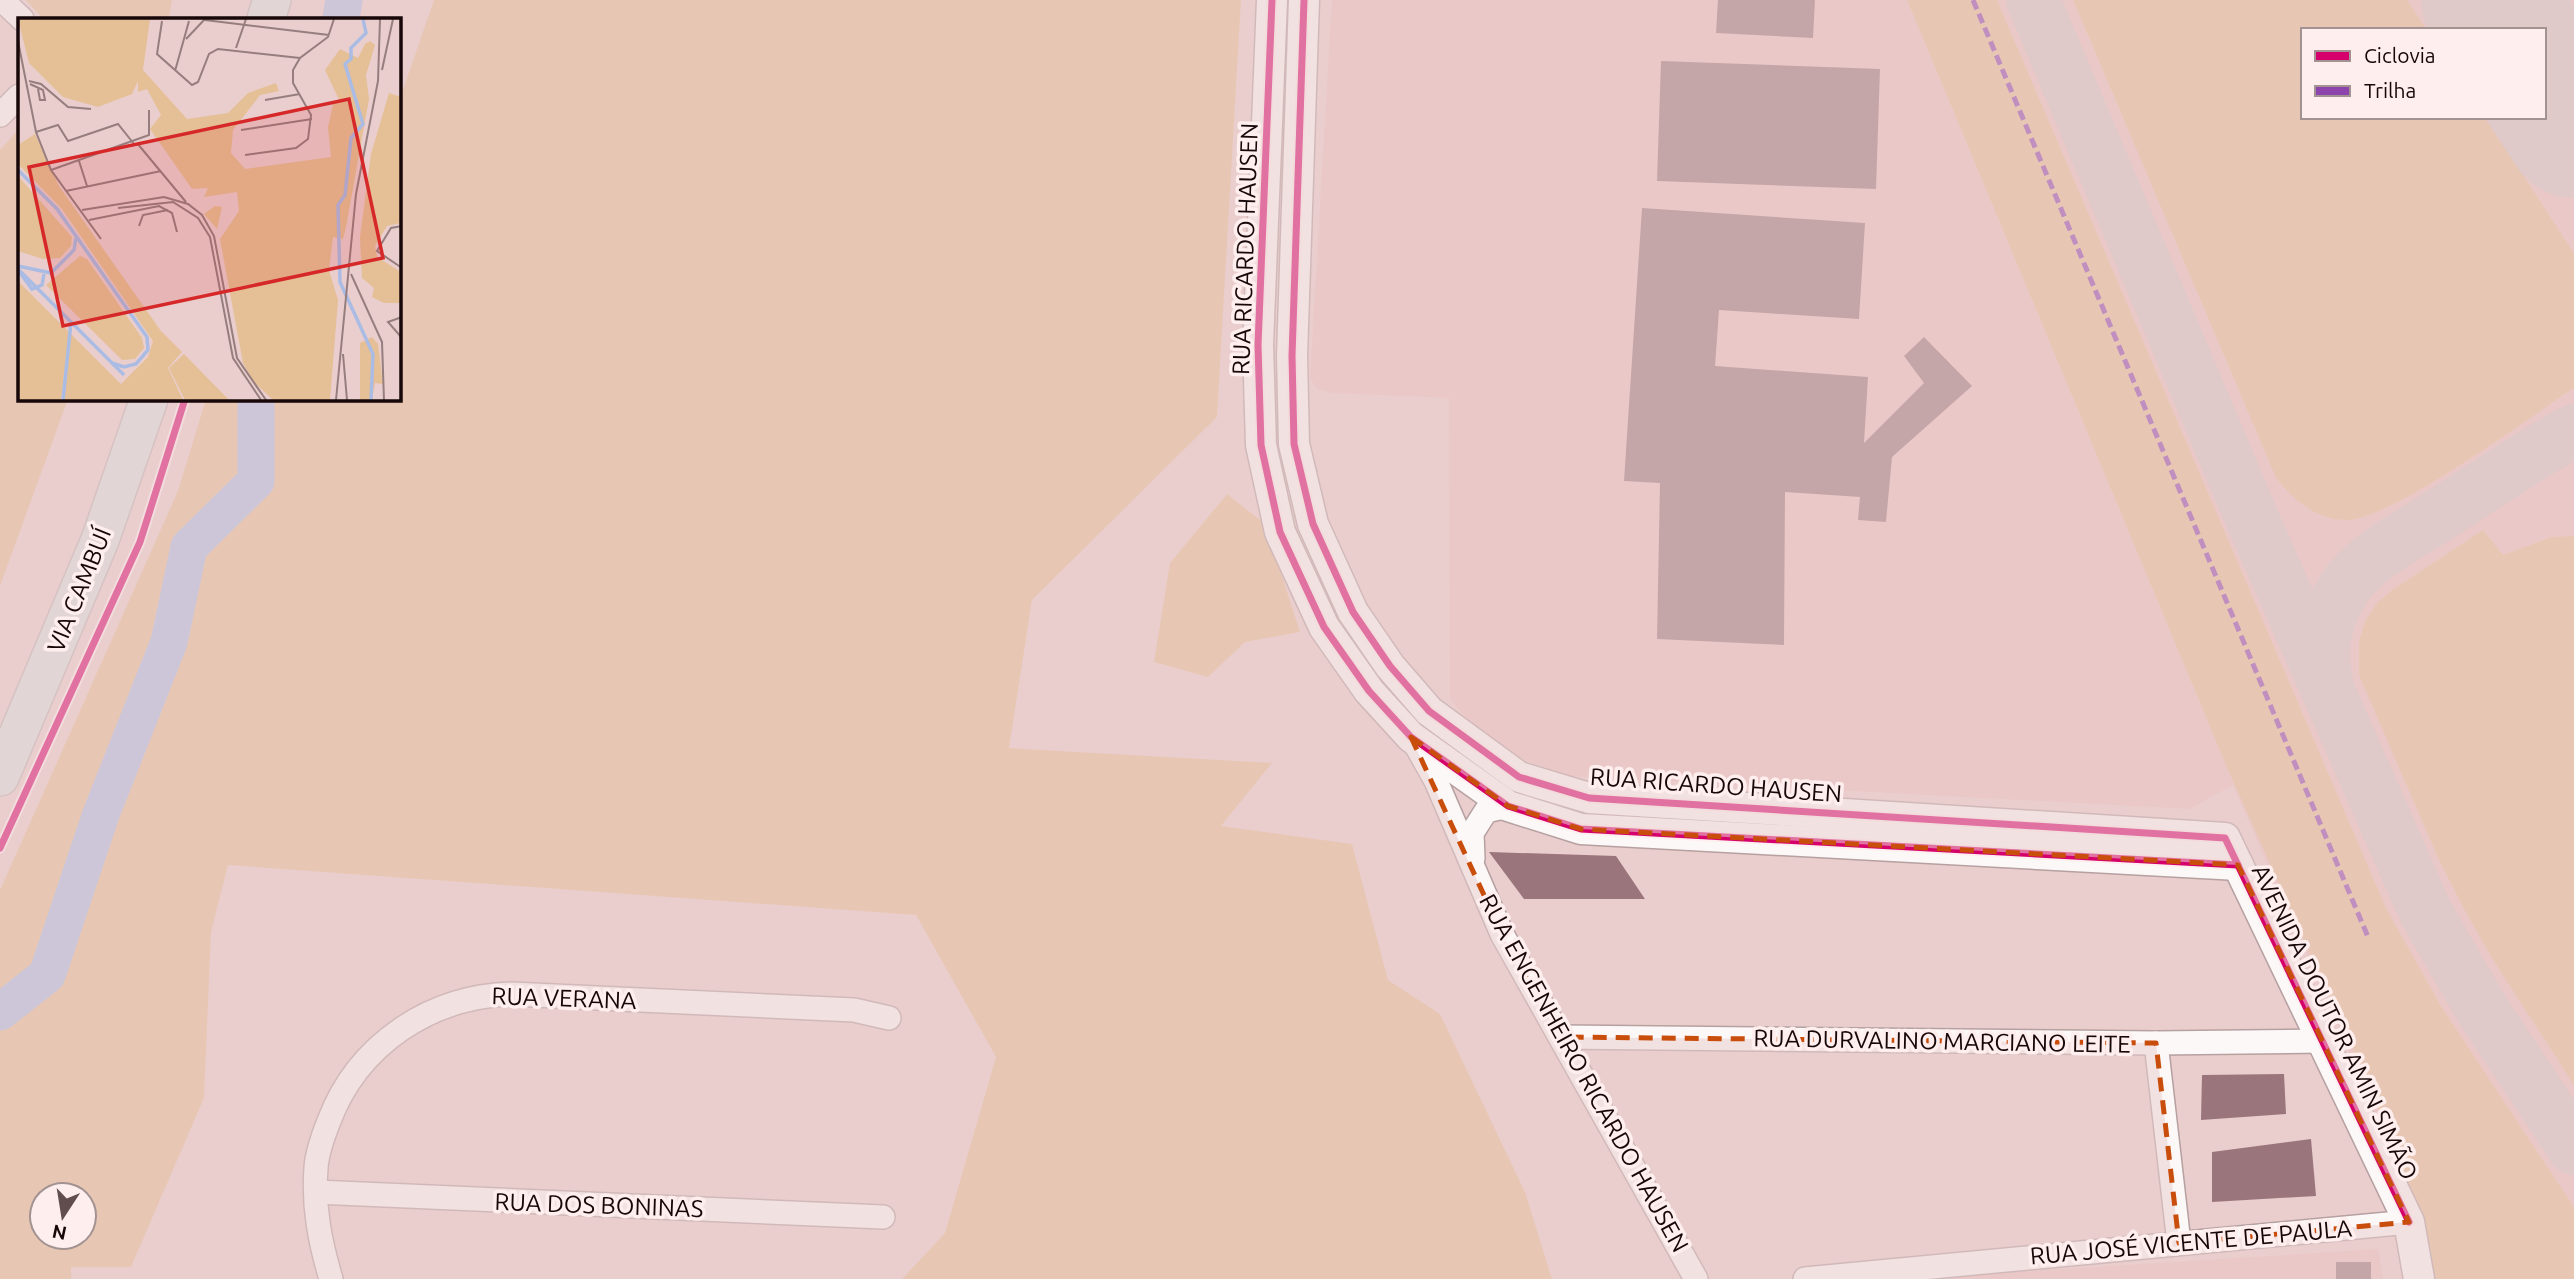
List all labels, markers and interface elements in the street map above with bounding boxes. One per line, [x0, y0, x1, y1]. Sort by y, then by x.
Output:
inset map [18, 18, 401, 401]
legend [2301, 28, 2546, 119]
text: Ciclovia [2364, 43, 2436, 67]
text: Trilha [2364, 78, 2416, 102]
street label: RUA RICARDO HAUSEN [1227, 122, 1263, 376]
street label: VIA CAMBUÍ [41, 523, 117, 656]
street label: RUA RICARDO HAUSEN [1589, 763, 1843, 807]
street label: AVENIDA DOUTOR AMIN SIMÃO [2247, 860, 2423, 1184]
street label: RUA ENGENHEIRO RICARDO HAUSEN [1474, 889, 1694, 1257]
street label: RUA VERANA [491, 982, 637, 1014]
street label: RUA DURVALINO MARCIANO LEITE [1753, 1024, 2131, 1058]
north arrow [28, 1181, 98, 1251]
street label: RUA DOS BONINAS [494, 1188, 704, 1222]
street label: RUA JOSÉ VICENTE DE PAULA [2029, 1213, 2353, 1270]
text: N [50, 1220, 69, 1245]

